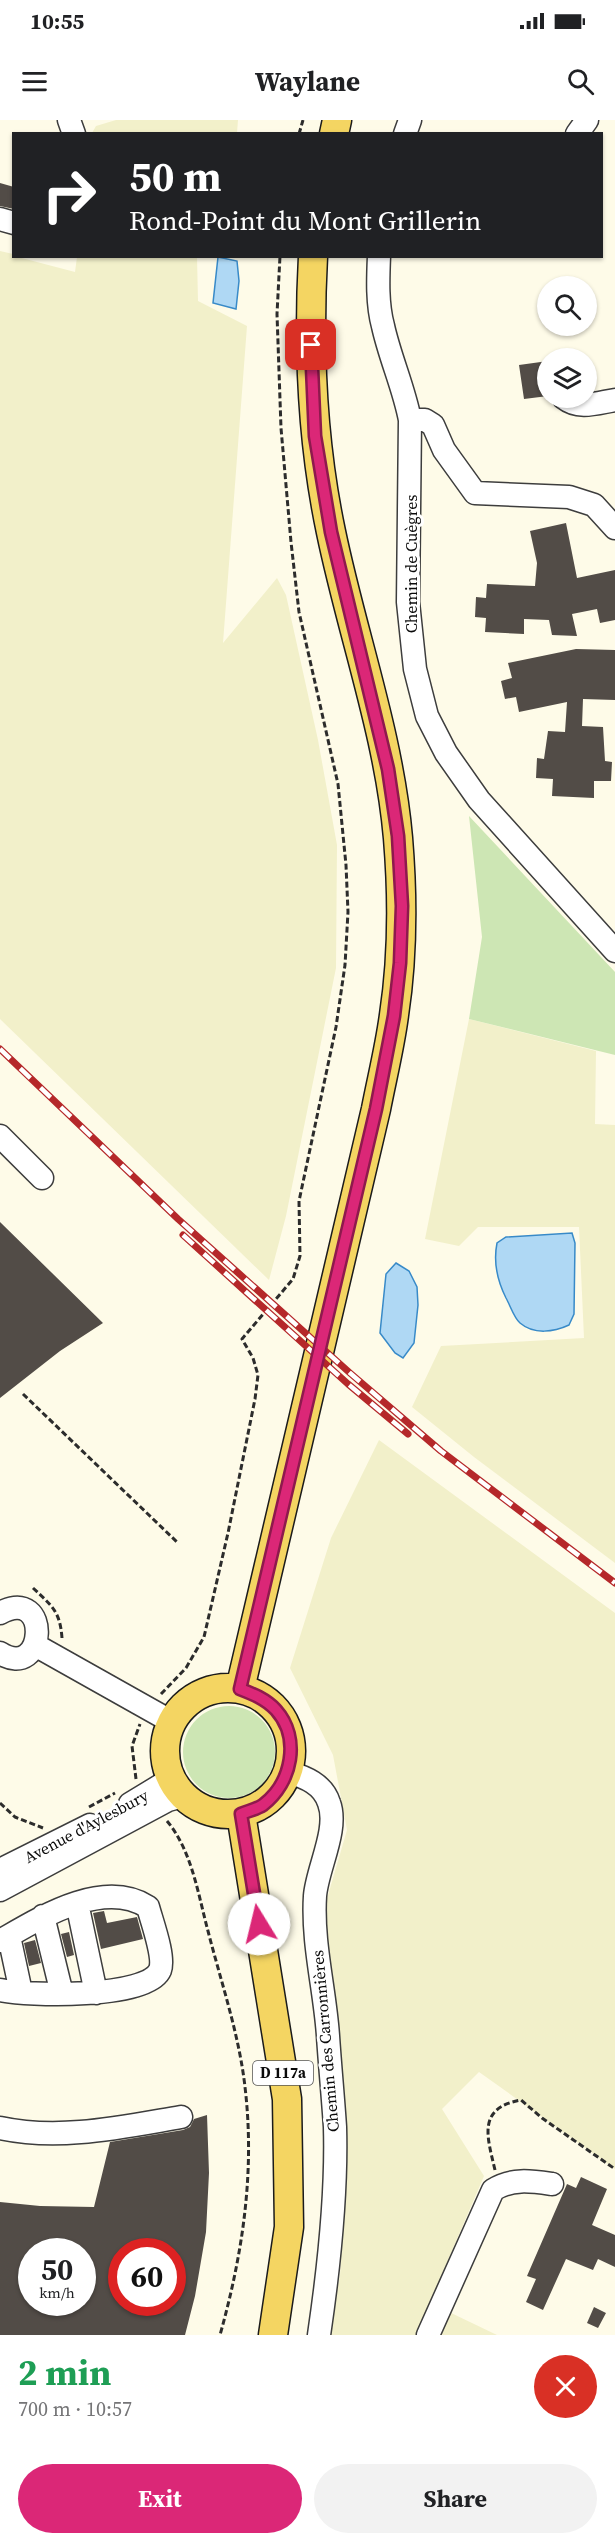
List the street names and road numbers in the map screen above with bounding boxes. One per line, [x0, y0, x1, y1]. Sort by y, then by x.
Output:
street label: Chemin de Cuègres [400, 495, 422, 633]
street label: Avenue d'Aylesbury [20, 1784, 153, 1868]
street label: Chemin des Carronnières [306, 1949, 344, 2133]
road number: D 117a [253, 2061, 313, 2085]

